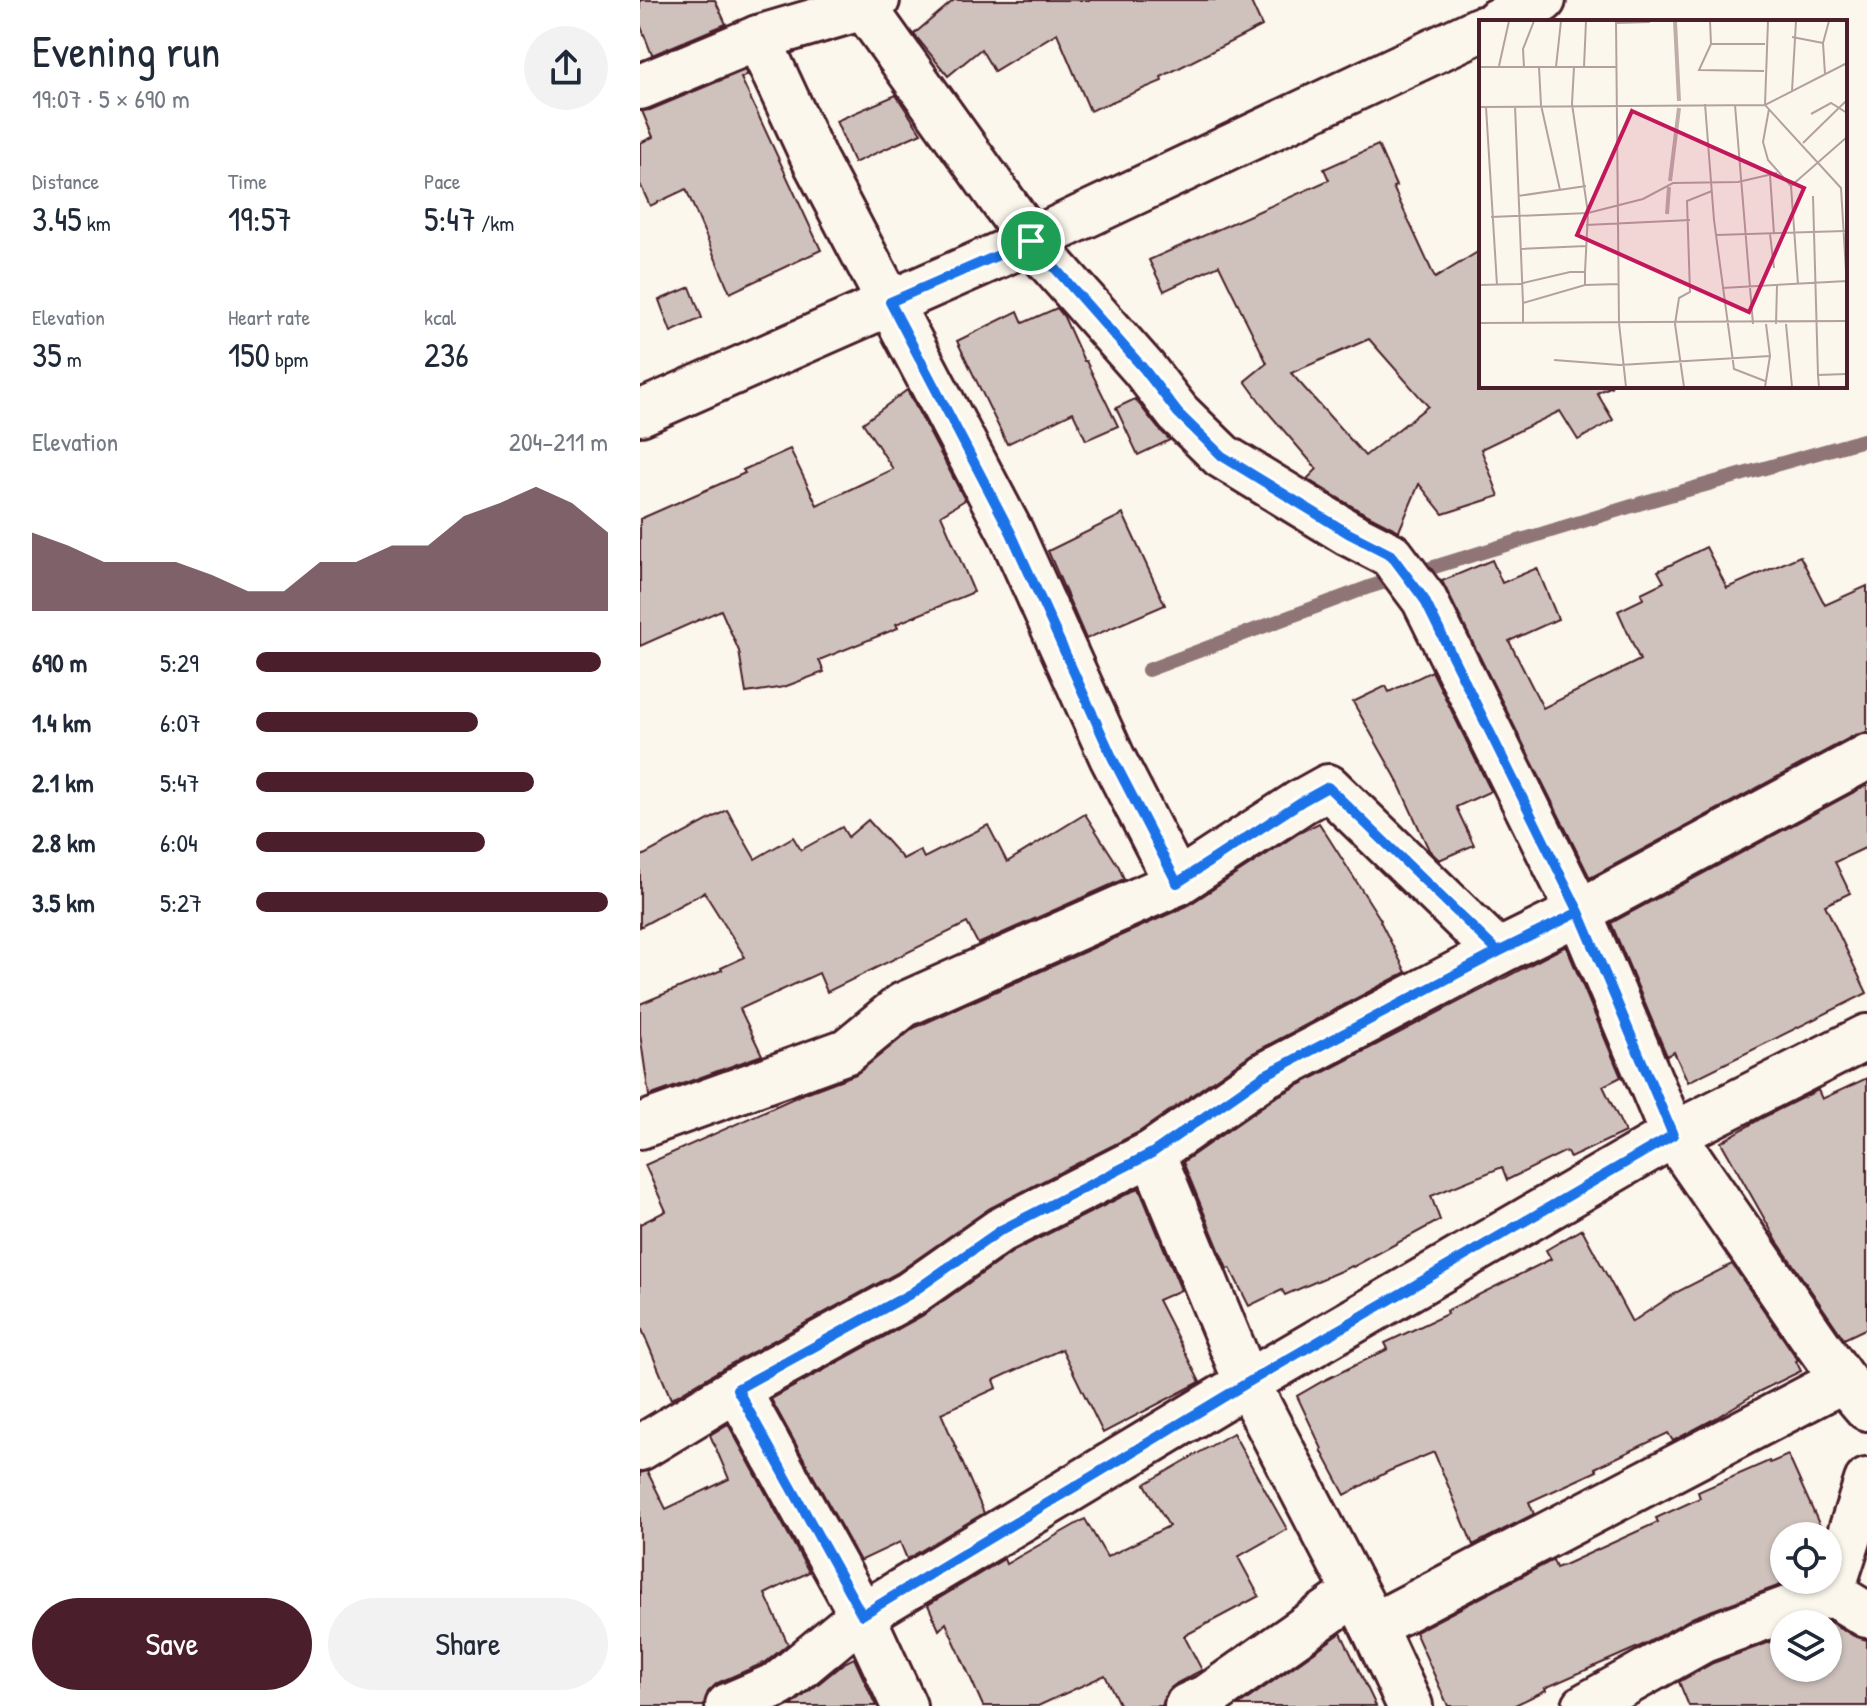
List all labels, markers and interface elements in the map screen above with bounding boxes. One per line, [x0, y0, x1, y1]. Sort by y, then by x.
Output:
inset map [1479, 20, 1847, 388]
text: Evening run [32, 21, 220, 81]
button: share [524, 26, 608, 110]
text: 19:07 · 5 × 690 m [32, 81, 190, 116]
text: Distance [32, 166, 99, 196]
text: Time [228, 166, 267, 196]
text: Pace [424, 166, 461, 196]
text: 3.45 [32, 196, 82, 242]
text: 19:57 [228, 196, 292, 242]
text: 5:47 [424, 196, 476, 242]
pin [997, 207, 1065, 275]
text: km [82, 208, 111, 238]
text: /km [476, 208, 514, 238]
icon: arrive [1009, 219, 1053, 263]
text: Elevation [32, 302, 105, 332]
text: Heart rate [228, 302, 310, 332]
text: kcal [424, 302, 456, 332]
text: 35 [32, 332, 62, 378]
text: 150 [228, 332, 270, 378]
text: 236 [424, 332, 469, 378]
text: m [62, 344, 82, 374]
text: bpm [270, 344, 308, 374]
text: Elevation [32, 424, 118, 459]
text: 204–211 m [509, 424, 608, 459]
text: 690 m [32, 645, 87, 680]
text: 5:29 [160, 645, 199, 680]
text: 1.4 km [32, 705, 91, 740]
text: 6:07 [160, 705, 201, 740]
text: 2.1 km [32, 765, 94, 800]
text: 5:47 [160, 765, 200, 800]
text: 2.8 km [32, 825, 95, 860]
text: 6:04 [160, 825, 198, 860]
text: 3.5 km [32, 885, 95, 920]
text: 5:27 [160, 885, 202, 920]
map controls [1770, 1522, 1842, 1682]
button: locate [1770, 1522, 1842, 1594]
button: Save [32, 1598, 312, 1690]
button: Share [328, 1598, 608, 1690]
button: layers [1770, 1610, 1842, 1682]

